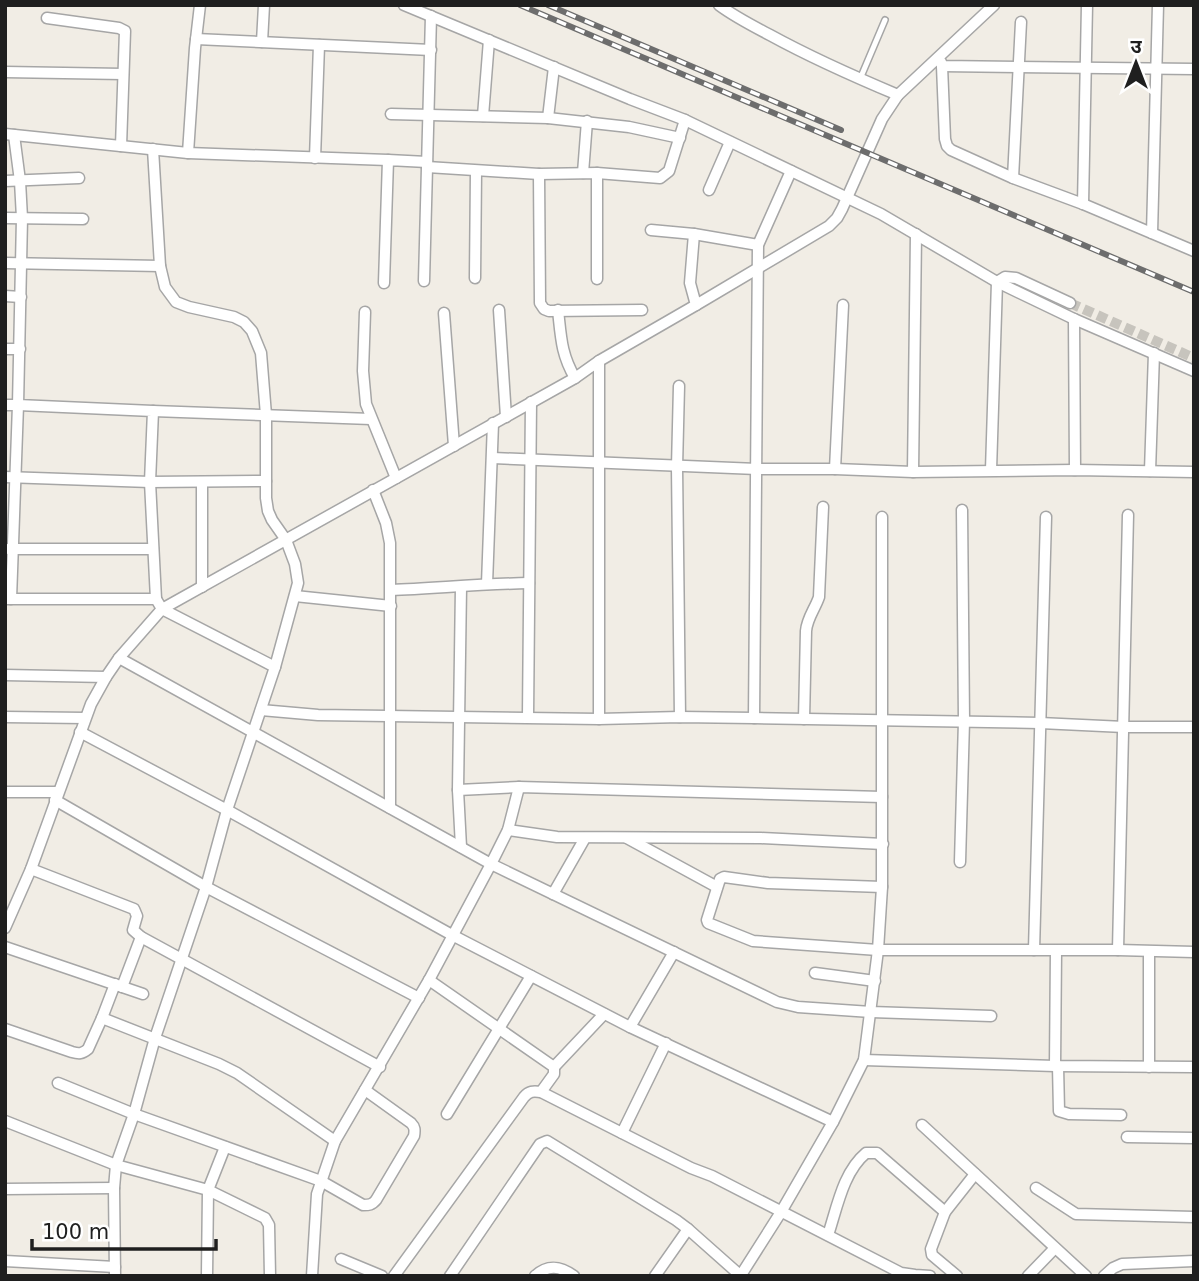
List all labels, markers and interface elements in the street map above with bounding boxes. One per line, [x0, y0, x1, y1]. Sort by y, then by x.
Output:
north arrow [1101, 28, 1171, 98]
text: उ [1130, 35, 1142, 57]
scale bar [32, 1208, 215, 1252]
text: 100 m [42, 1220, 109, 1244]

